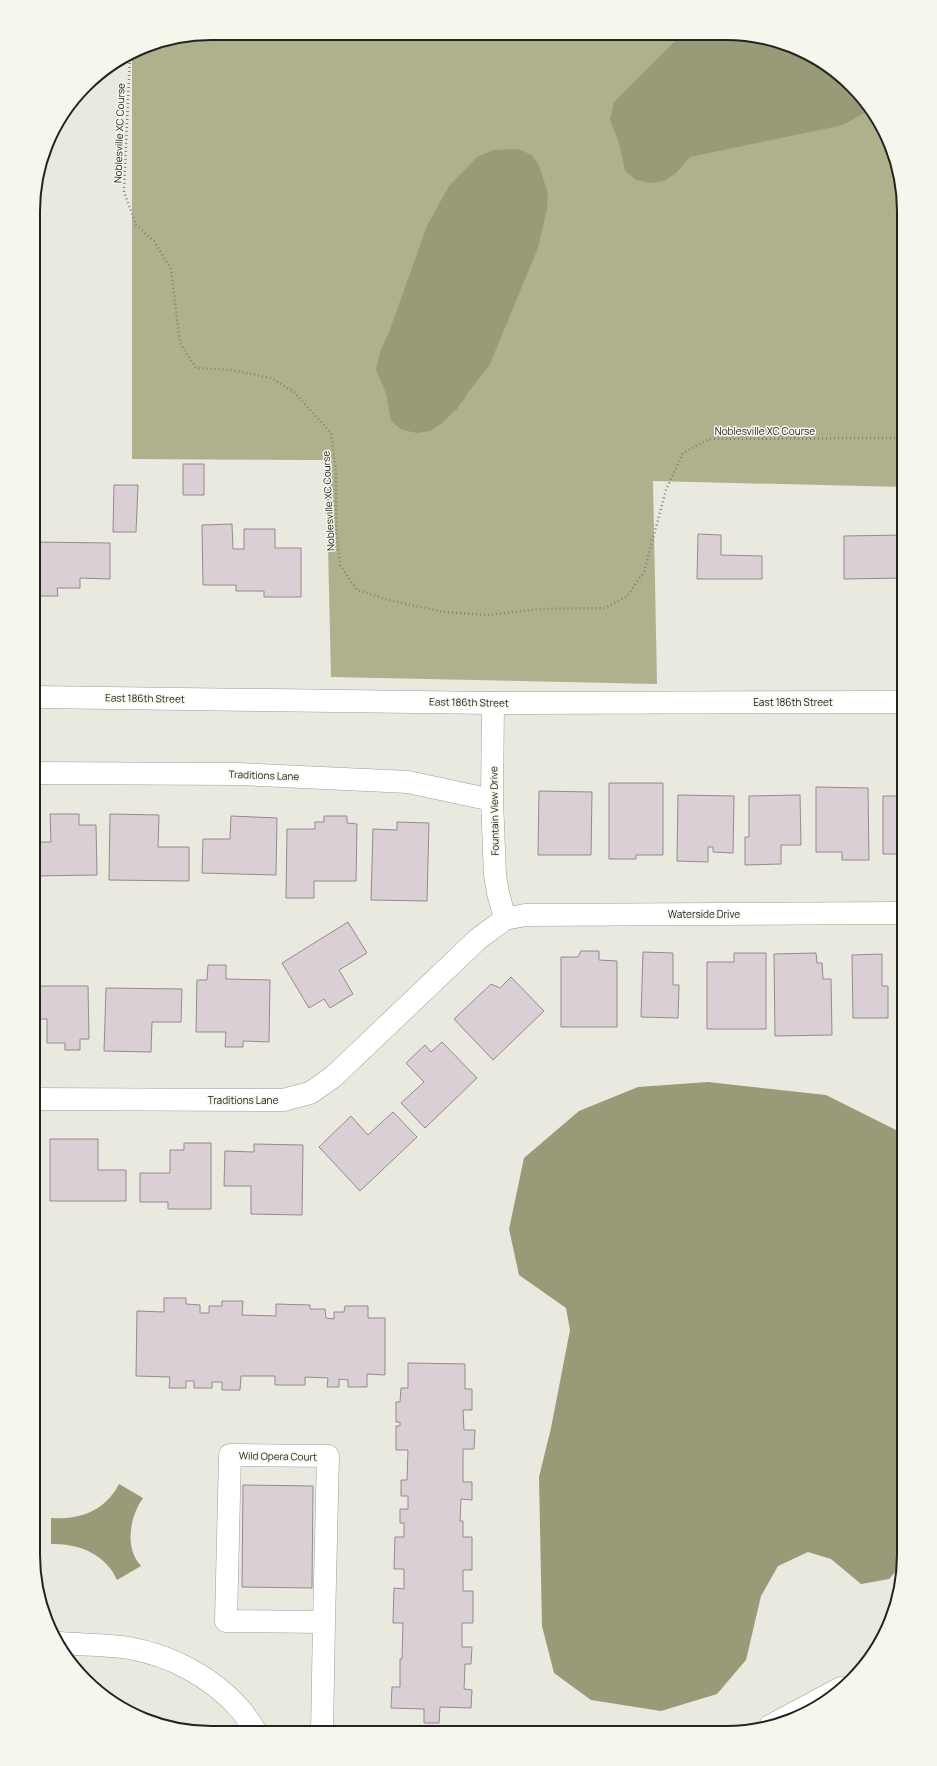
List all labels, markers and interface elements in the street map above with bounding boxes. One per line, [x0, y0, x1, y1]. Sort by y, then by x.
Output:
street label: Noblesville XC Course [110, 83, 128, 183]
street label: Noblesville XC Course [715, 424, 815, 438]
street label: Noblesville XC Course [318, 450, 338, 551]
street label: East 186th Street [105, 690, 185, 706]
street label: East 186th Street [429, 694, 509, 710]
street label: East 186th Street [753, 695, 833, 709]
street label: Fountain View Drive [486, 766, 502, 856]
street label: Traditions Lane [229, 767, 300, 783]
street label: Waterside Drive [668, 907, 740, 921]
street label: Traditions Lane [208, 1093, 278, 1107]
street label: Wild Opera Court [239, 1448, 317, 1464]

